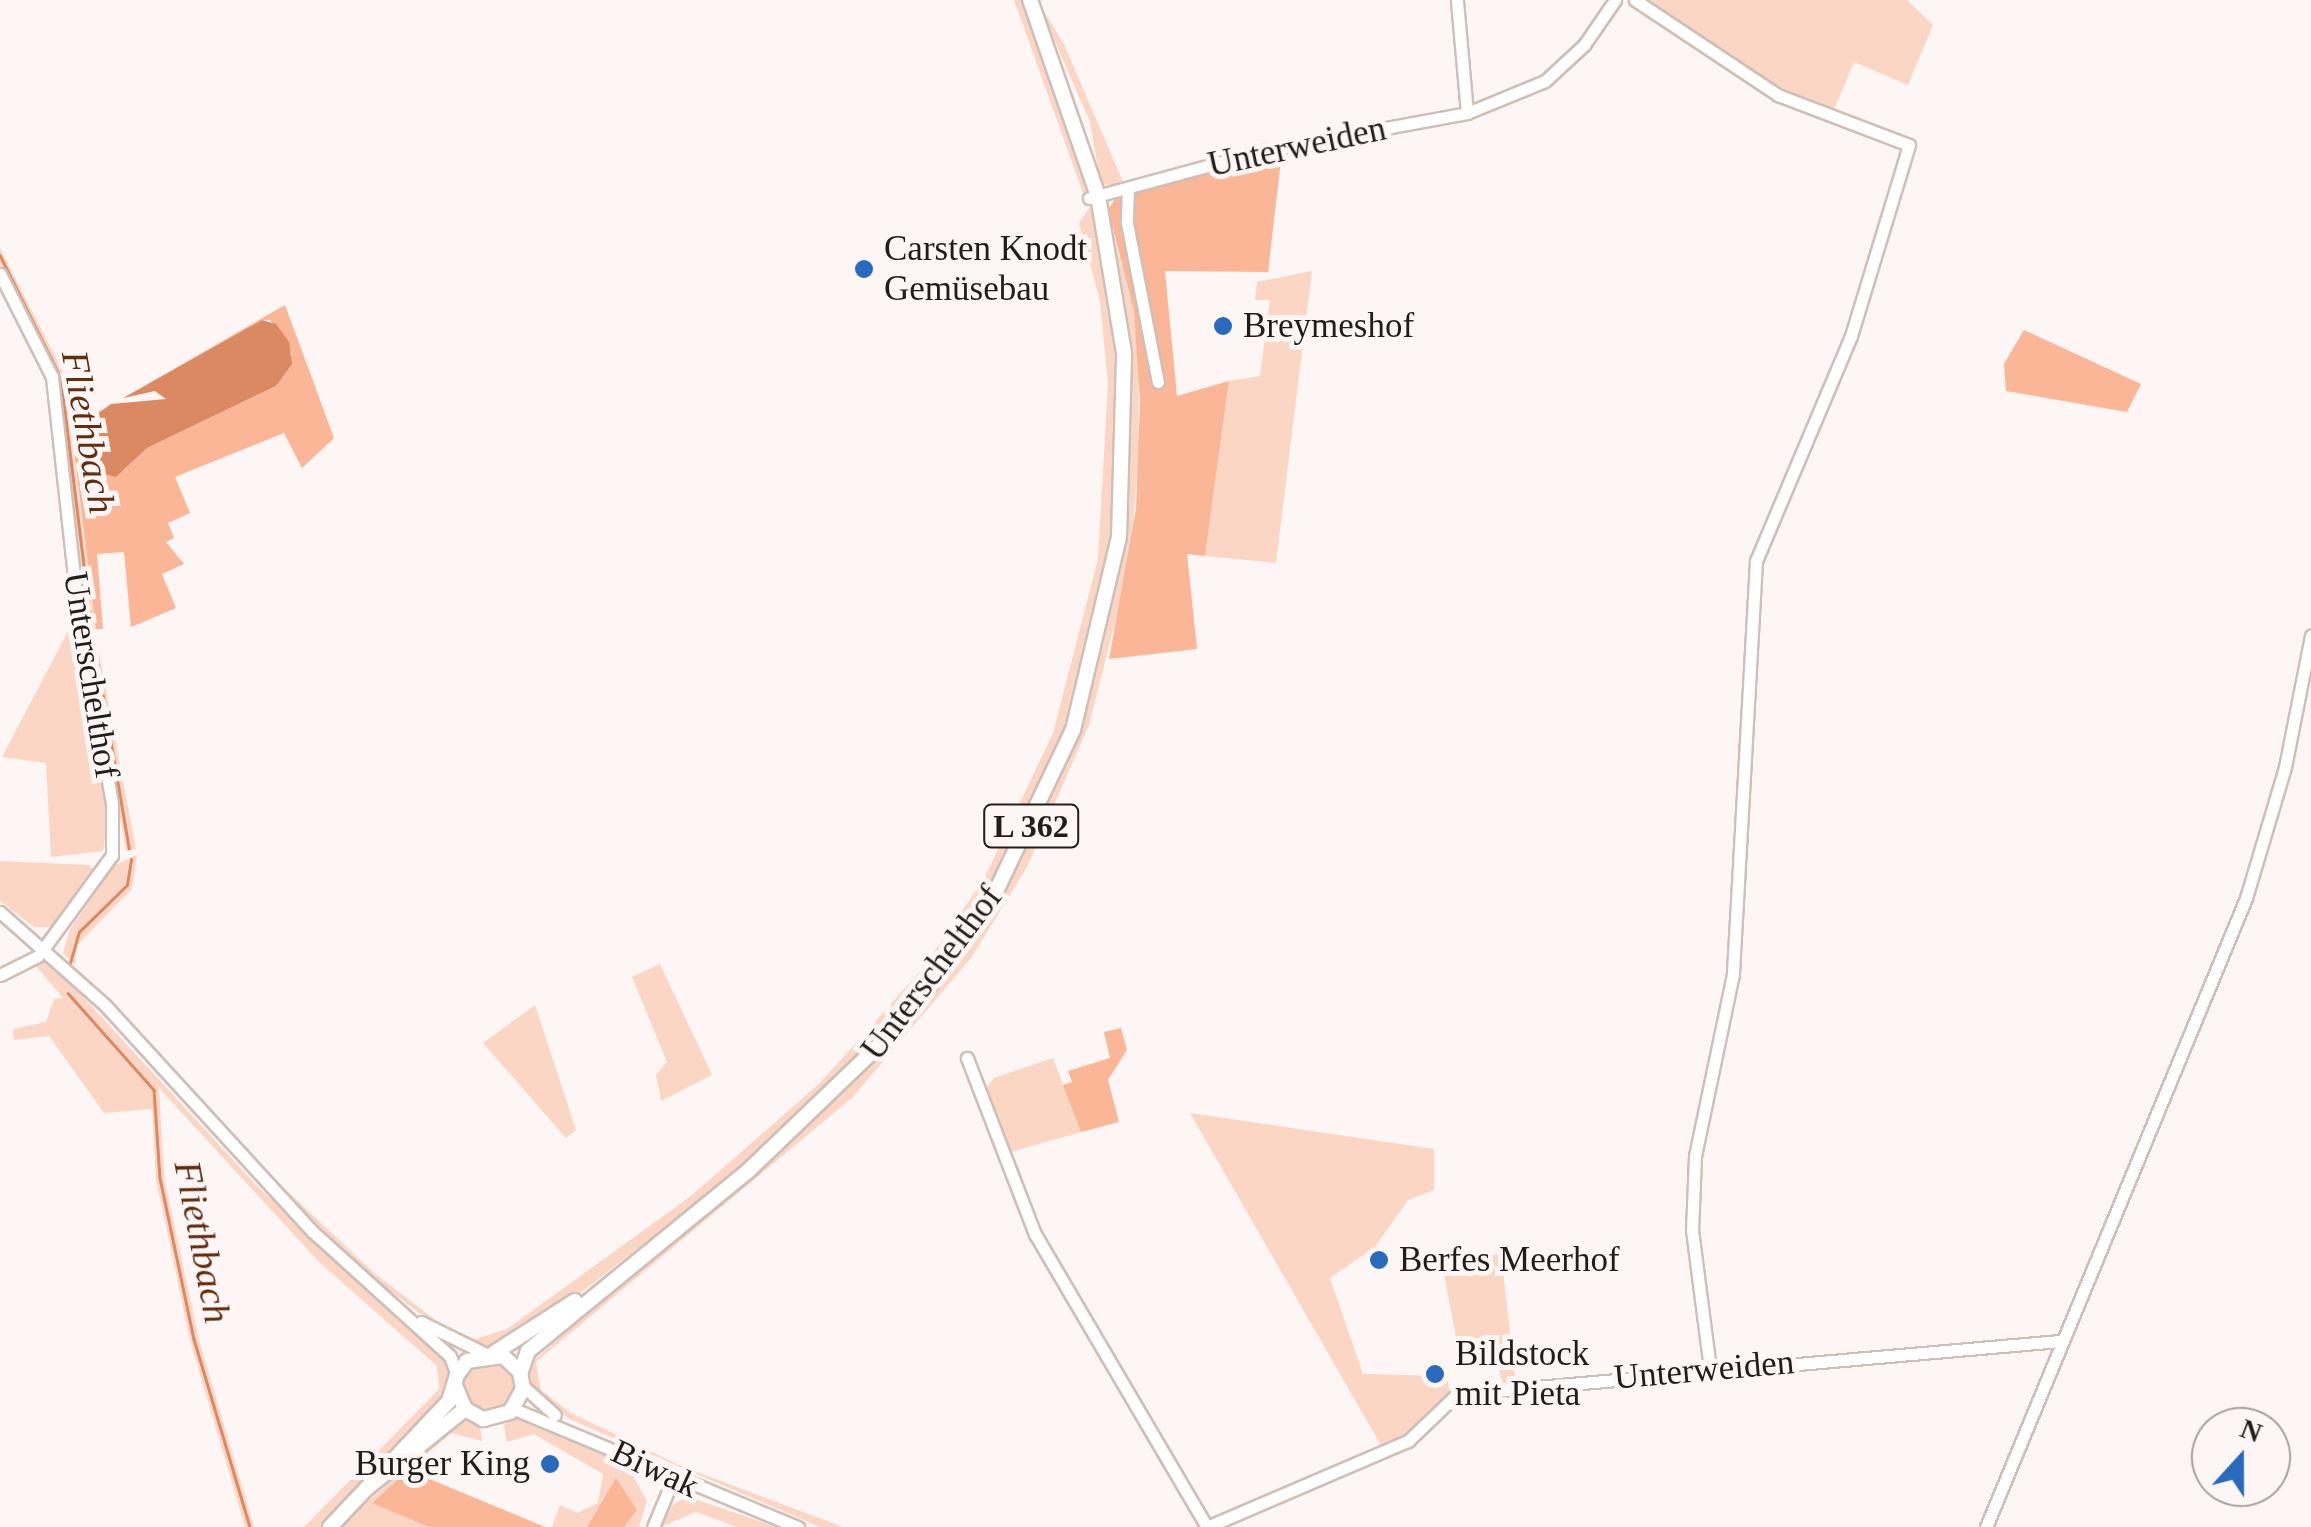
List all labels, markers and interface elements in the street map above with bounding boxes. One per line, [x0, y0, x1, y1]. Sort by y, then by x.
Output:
street label: Unterweiden [1204, 108, 1390, 186]
place label: Carsten Knodt Gemüsebau [884, 228, 1087, 310]
marker: Carsten Knodt Gemüsebau [853, 258, 875, 280]
place label: Breymeshof [1243, 305, 1414, 347]
marker: Breymeshof [1212, 315, 1234, 337]
water label: Fliethbach [51, 347, 125, 517]
street label: Unterschelthof [54, 569, 128, 781]
road number: L 362 [981, 799, 1081, 853]
street label: Unterschelthof [853, 877, 1011, 1069]
water label: Fliethbach [164, 1157, 240, 1327]
place label: Berfes Meerhof [1399, 1239, 1620, 1281]
marker: Berfes Meerhof [1368, 1249, 1390, 1271]
place label: Bildstock mit Pieta [1455, 1333, 1589, 1415]
street label: Unterweiden [1612, 1341, 1796, 1399]
marker: Bildstock mit Pieta [1424, 1363, 1446, 1385]
north arrow [2191, 1407, 2291, 1507]
text: N [2236, 1412, 2266, 1448]
street label: Biwak [605, 1431, 705, 1507]
place label: Burger King [355, 1443, 530, 1485]
marker: Burger King [539, 1453, 561, 1475]

